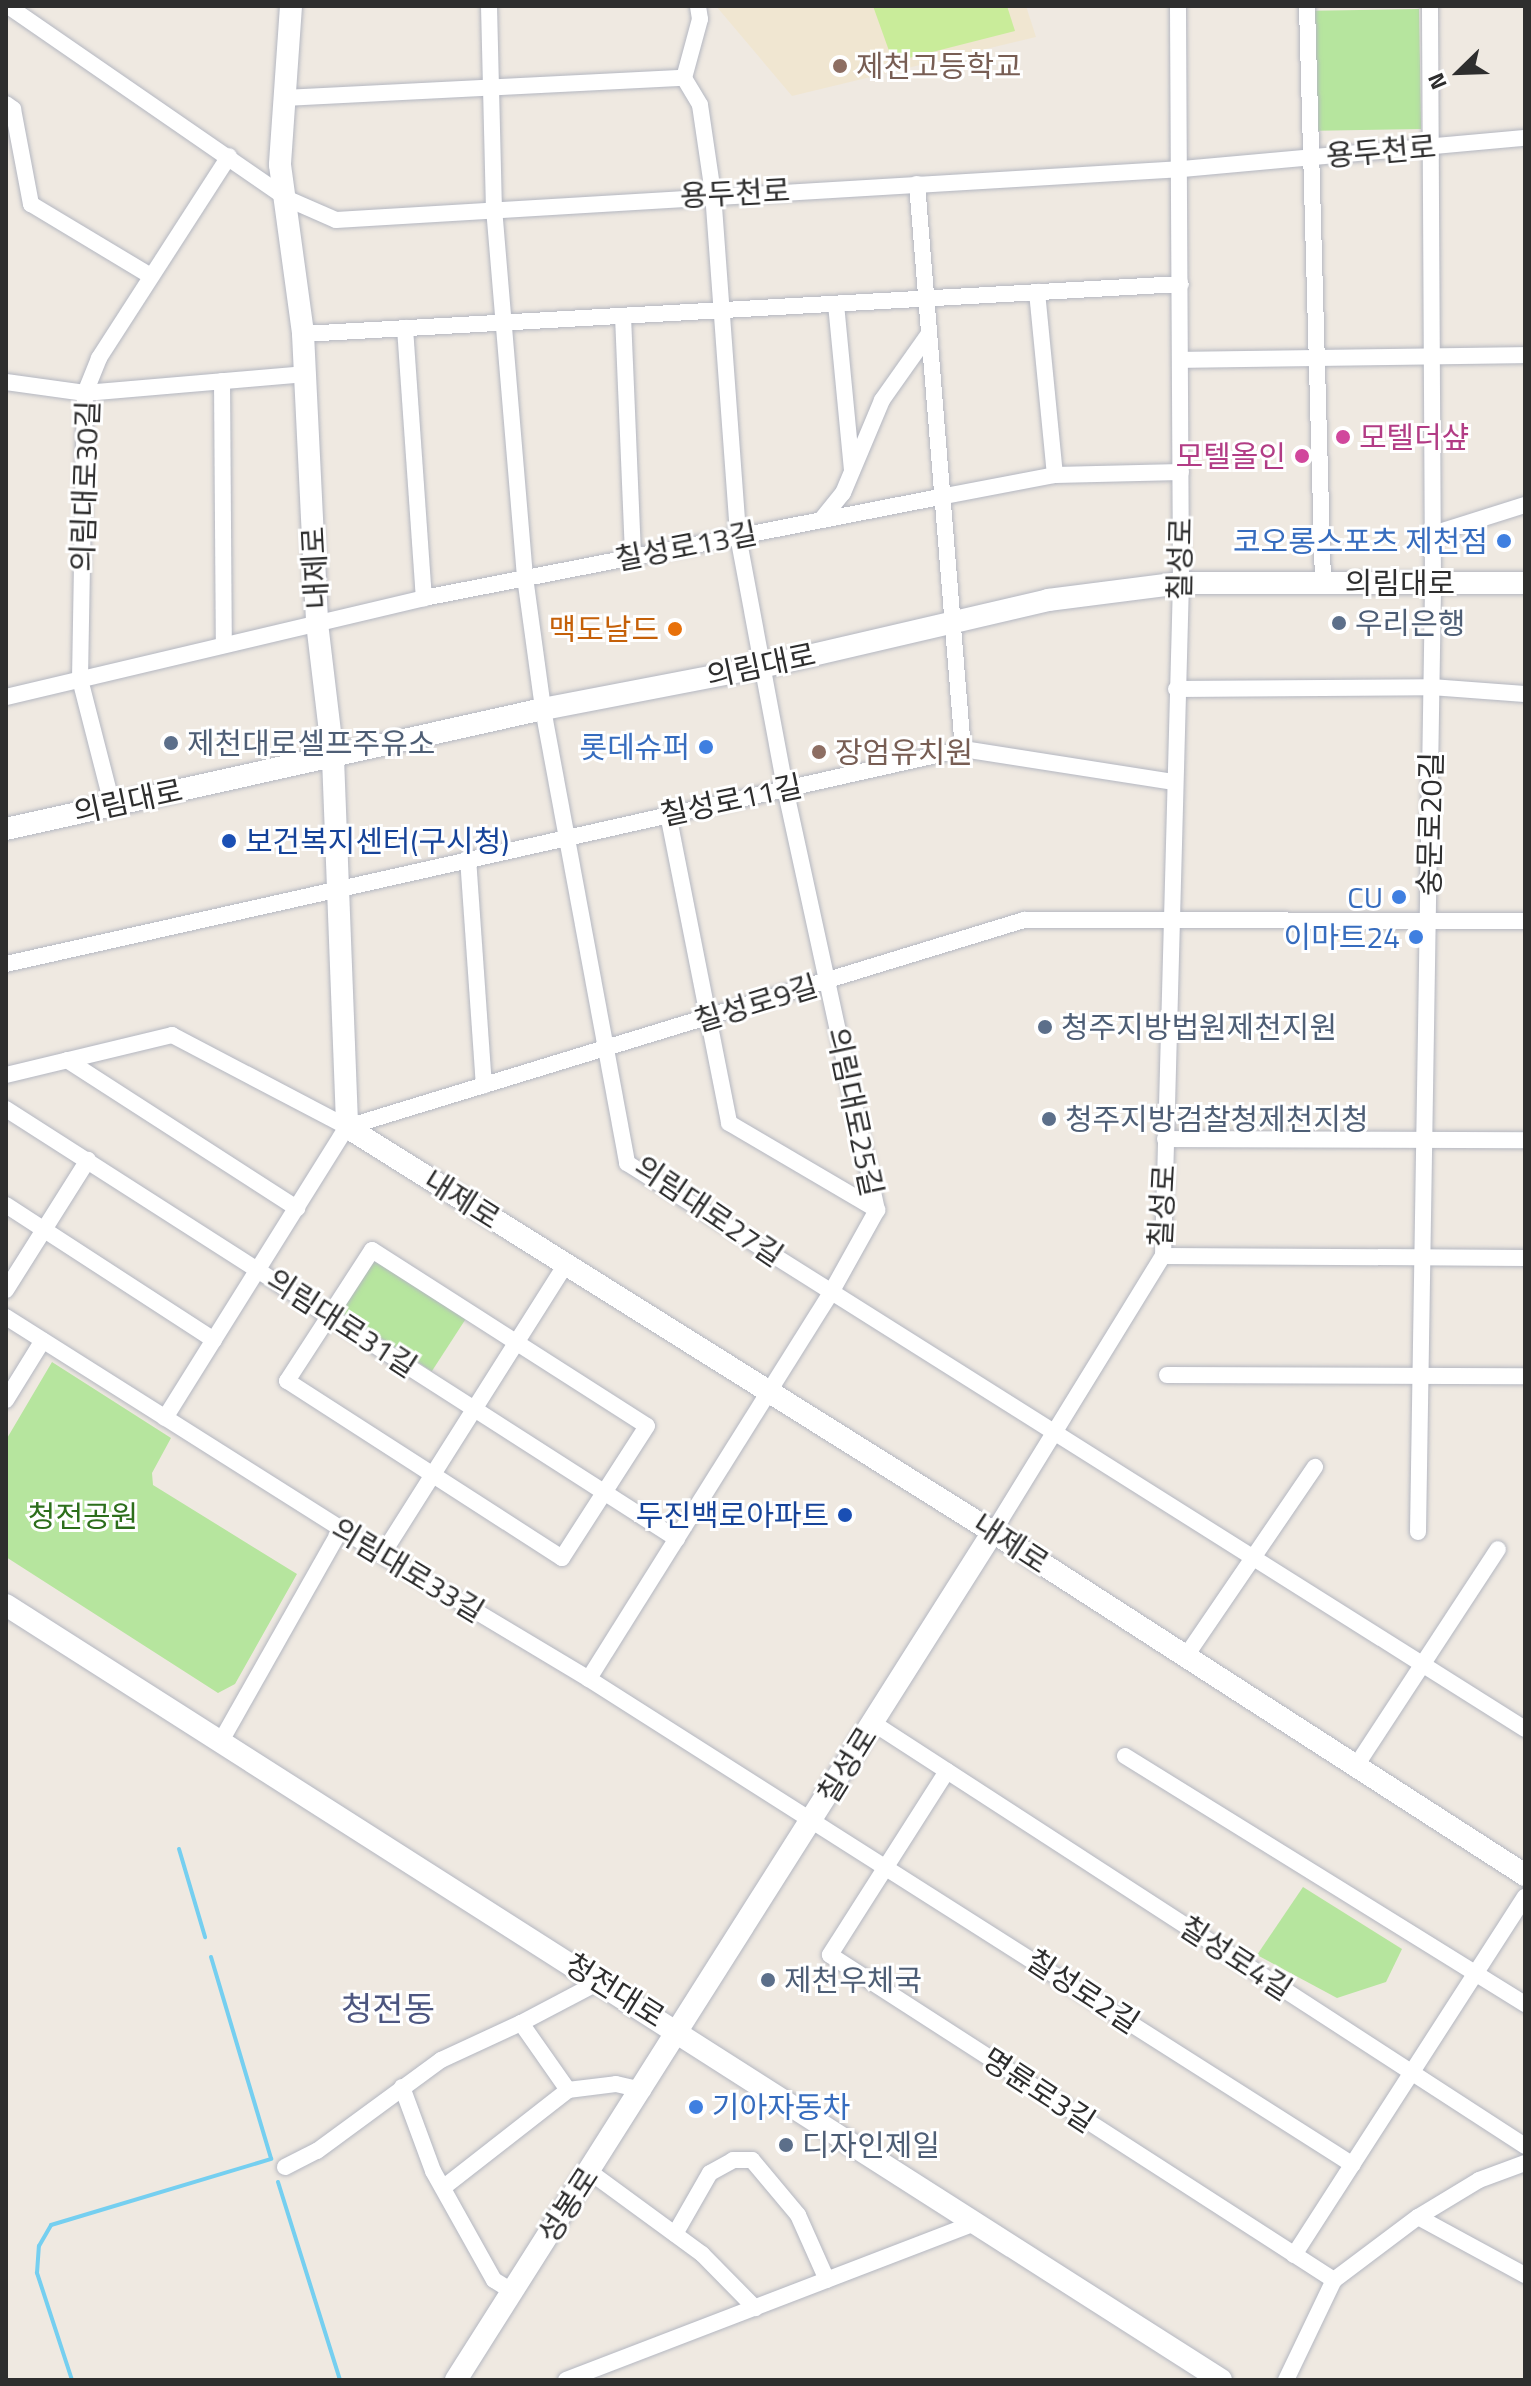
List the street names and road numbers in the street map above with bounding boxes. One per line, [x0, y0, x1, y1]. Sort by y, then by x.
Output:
street label: 용두천로 [1324, 128, 1438, 174]
street label: 용두천로 [679, 172, 791, 214]
street label: 의림대로30길 [64, 400, 106, 572]
street label: 칠성로13길 [612, 515, 760, 577]
street label: 칠성로 [1161, 517, 1199, 601]
street label: 내제로 [295, 526, 335, 610]
street label: 의림대로 [1345, 565, 1455, 601]
street label: 의림대로 [703, 636, 819, 694]
street label: 숭문로20길 [1411, 752, 1449, 896]
street label: 칠성로11길 [657, 767, 805, 833]
street label: 의림대로 [70, 772, 186, 830]
street label: 칠성로9길 [690, 967, 822, 1039]
street label: 의림대로25길 [820, 1024, 890, 1200]
street label: 의림대로27길 [628, 1148, 790, 1274]
street label: 내제로 [417, 1162, 507, 1236]
street label: 칠성로 [1142, 1164, 1182, 1248]
street label: 의림대로31길 [260, 1261, 424, 1385]
street label: 내제로 [966, 1505, 1056, 1581]
street label: 의림대로33길 [325, 1510, 491, 1630]
street label: 칠성로 [810, 1720, 884, 1810]
street label: 칠성로4길 [1173, 1908, 1299, 2008]
street label: 칠성로2길 [1020, 1941, 1146, 2041]
street label: 청전대로 [559, 1945, 671, 2035]
street label: 명륜로3길 [976, 2040, 1102, 2140]
street label: 성봉로 [530, 2160, 606, 2250]

